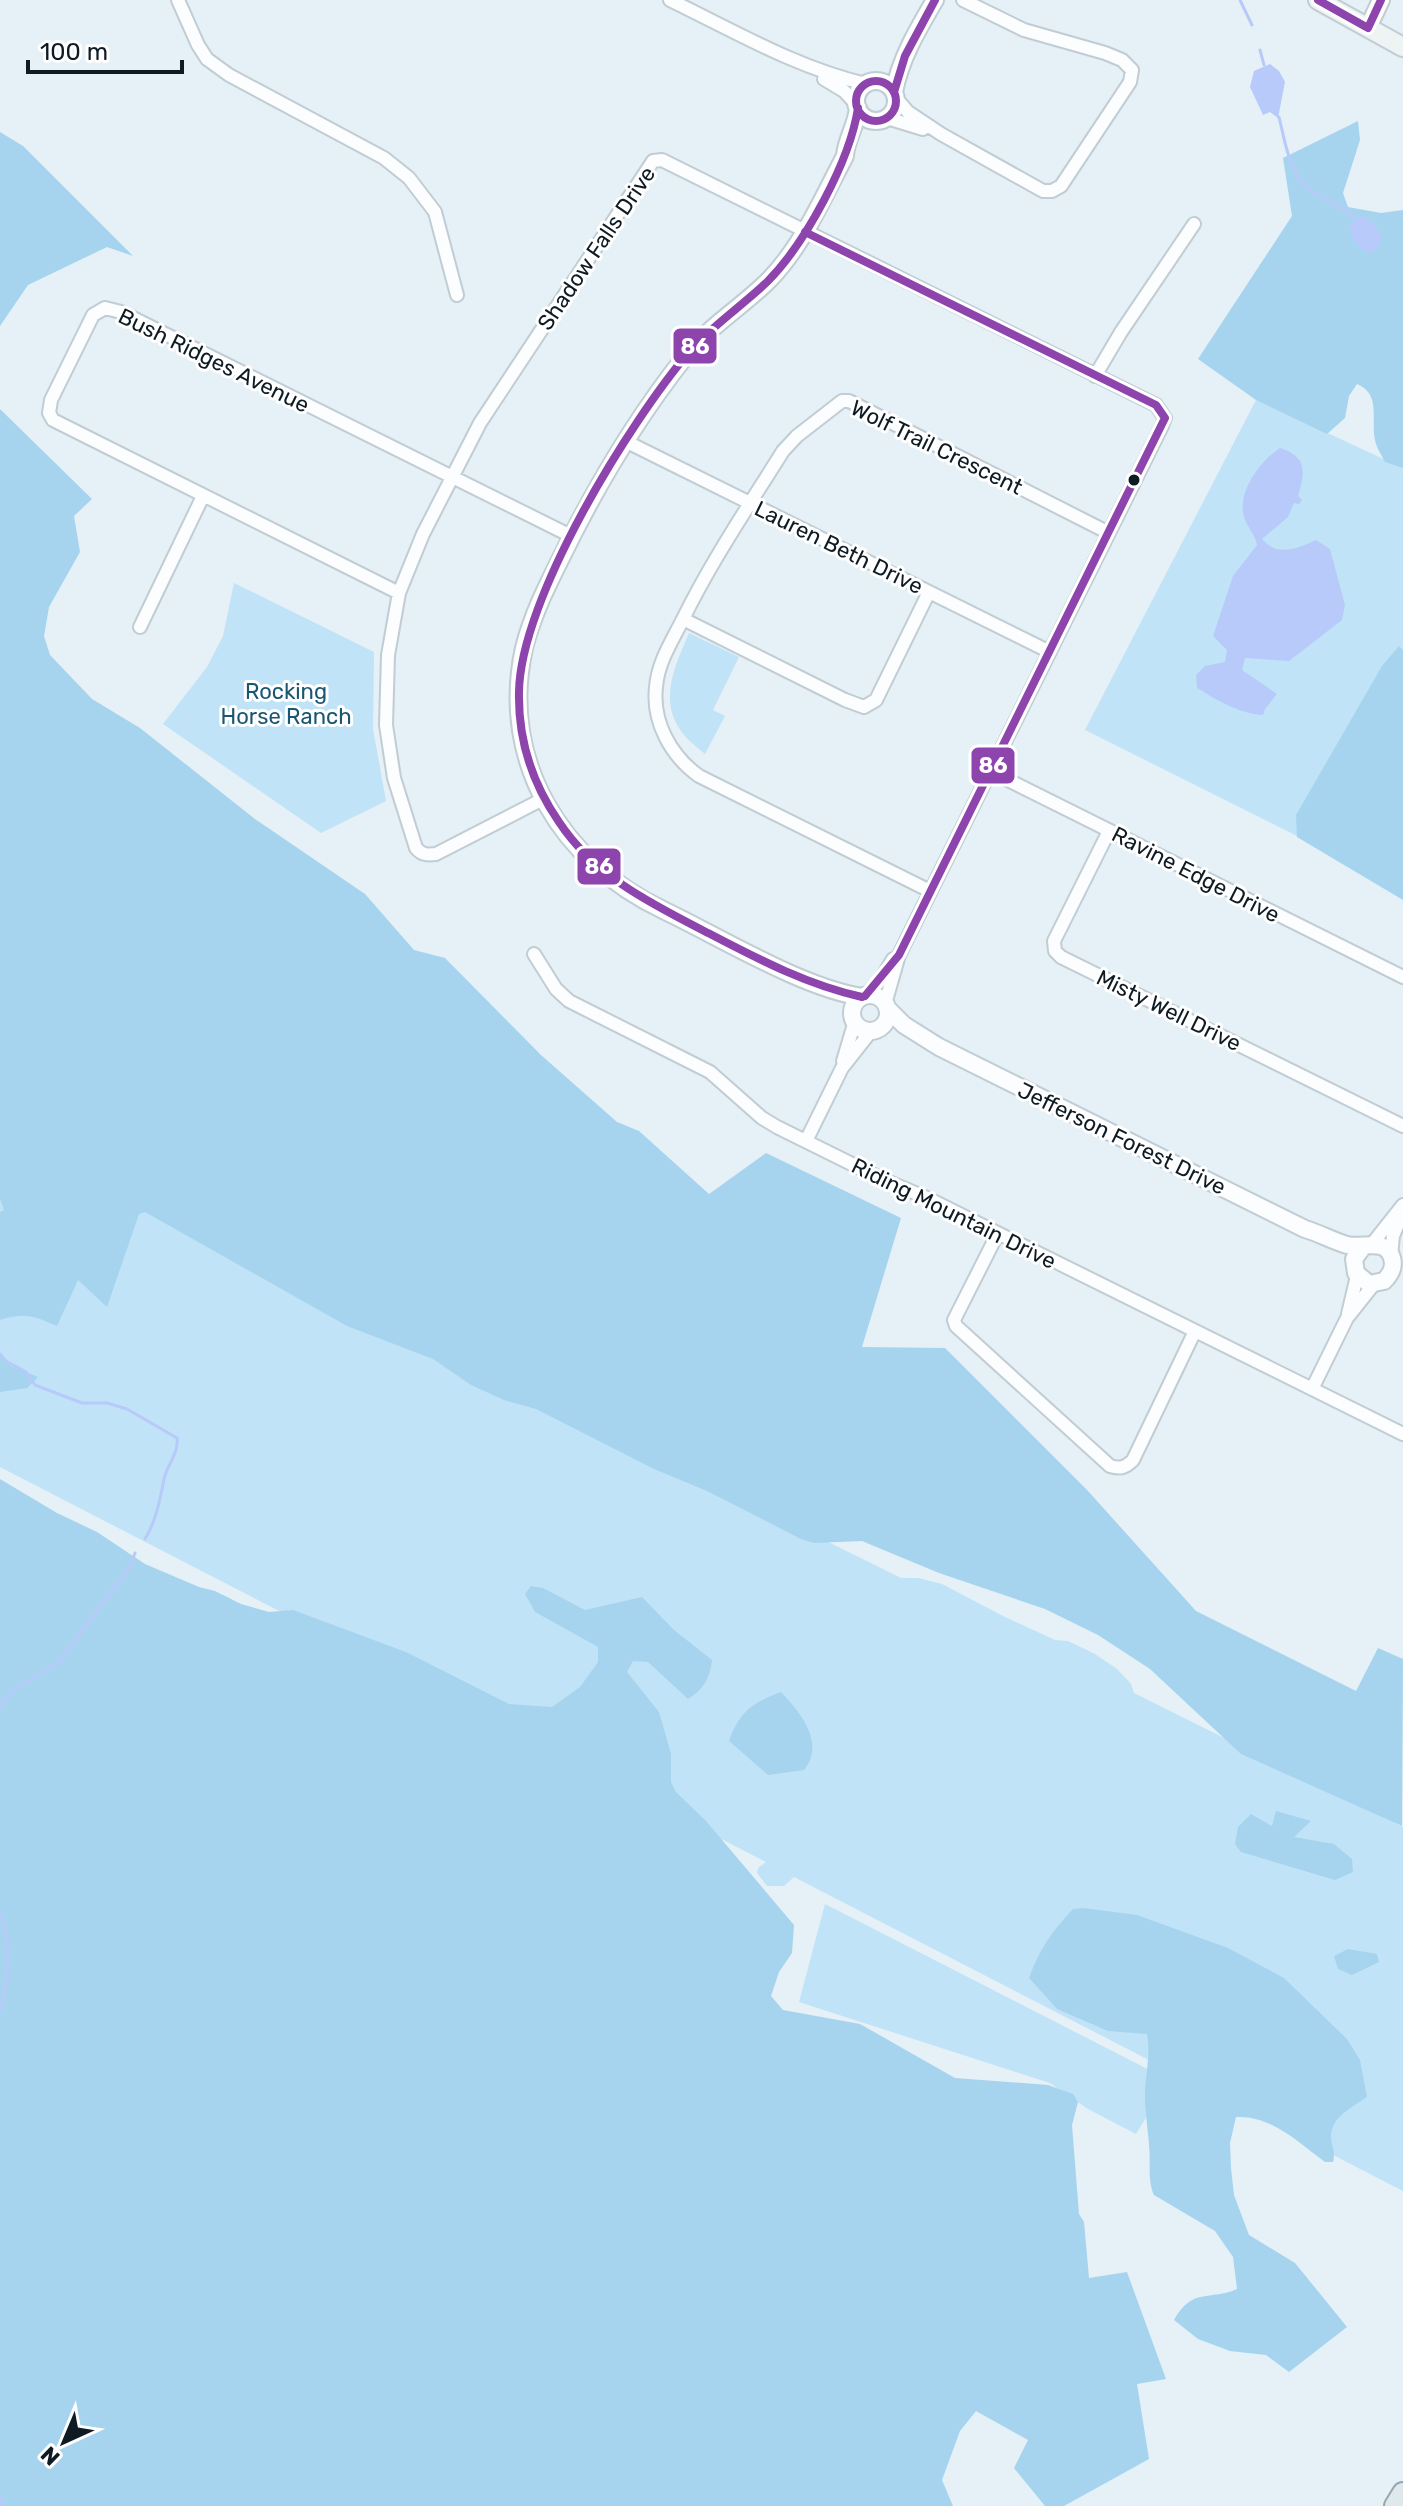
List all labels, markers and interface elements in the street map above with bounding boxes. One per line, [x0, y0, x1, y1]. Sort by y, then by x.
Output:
scale bar [28, 24, 182, 74]
text: 100 m [40, 38, 108, 66]
street label: Shadow Falls Drive [532, 161, 661, 335]
street label: Bush Ridges Avenue [114, 302, 314, 418]
line badge: 86 [672, 327, 718, 365]
text: 86 [680, 333, 710, 360]
street label: Wolf Trail Crescent [846, 394, 1027, 501]
unlabelled marker [1126, 472, 1142, 488]
street label: Lauren Beth Drive [750, 495, 928, 600]
park label: Rocking Horse Ranch [220, 678, 352, 730]
line badge: 86 [970, 746, 1016, 785]
text: 86 [978, 752, 1008, 779]
street label: Ravine Edge Drive [1107, 820, 1284, 928]
line badge: 86 [576, 847, 622, 886]
text: 86 [584, 853, 614, 880]
street label: Misty Well Drive [1092, 964, 1246, 1057]
street label: Jefferson Forest Drive [1013, 1076, 1230, 1201]
street label: Riding Mountain Drive [847, 1152, 1060, 1275]
north arrow [24, 2402, 104, 2482]
text: N [35, 2441, 66, 2471]

